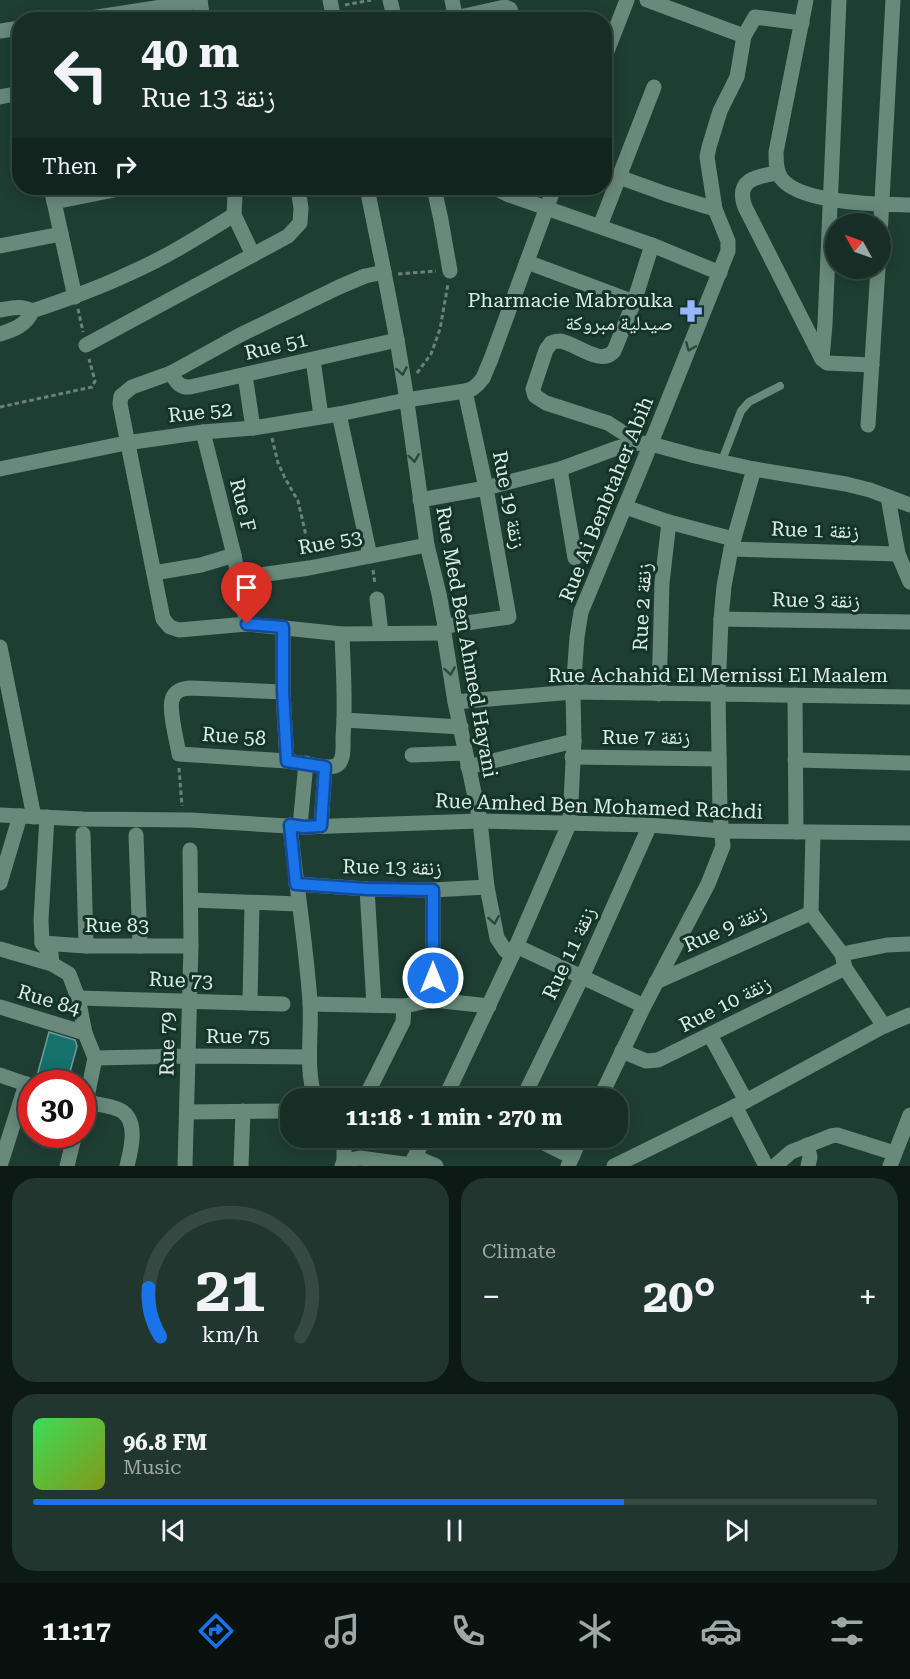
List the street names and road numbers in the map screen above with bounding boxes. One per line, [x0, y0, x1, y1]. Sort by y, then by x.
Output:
street label: Rue 51 [242, 327, 310, 365]
street label: Rue Ai Benbtaher Abih [554, 393, 658, 605]
street label: Rue 52 [167, 397, 233, 427]
street label: Rue 19 زنقة [488, 449, 530, 551]
street label: Rue F [225, 476, 261, 534]
street label: Rue Med Ben Ahmed Hayani [431, 505, 503, 779]
street label: Rue 1 زنقة [770, 516, 860, 544]
street label: Rue 53 [296, 525, 364, 559]
street label: Rue 2 زنقة [628, 562, 656, 652]
street label: Rue 3 زنقة [772, 587, 860, 613]
street label: Rue Achahid El Mernissi El Maalem [548, 663, 888, 687]
street label: Rue 58 [201, 722, 267, 750]
street label: Rue 7 زنقة [602, 725, 690, 749]
street label: Rue Amhed Ben Mohamed Rachdi [435, 788, 763, 824]
street label: Rue 13 زنقة [342, 854, 442, 880]
street label: Rue 9 زنقة [680, 899, 770, 957]
street label: Rue 11 زنقة [537, 903, 601, 1003]
street label: Rue 83 [85, 913, 149, 937]
street label: Rue 73 [148, 967, 214, 993]
street label: Rue 10 زنقة [675, 971, 775, 1037]
street label: Rue 84 [15, 979, 84, 1021]
street label: Rue 79 [154, 1012, 180, 1076]
street label: Rue 75 [206, 1024, 270, 1048]

